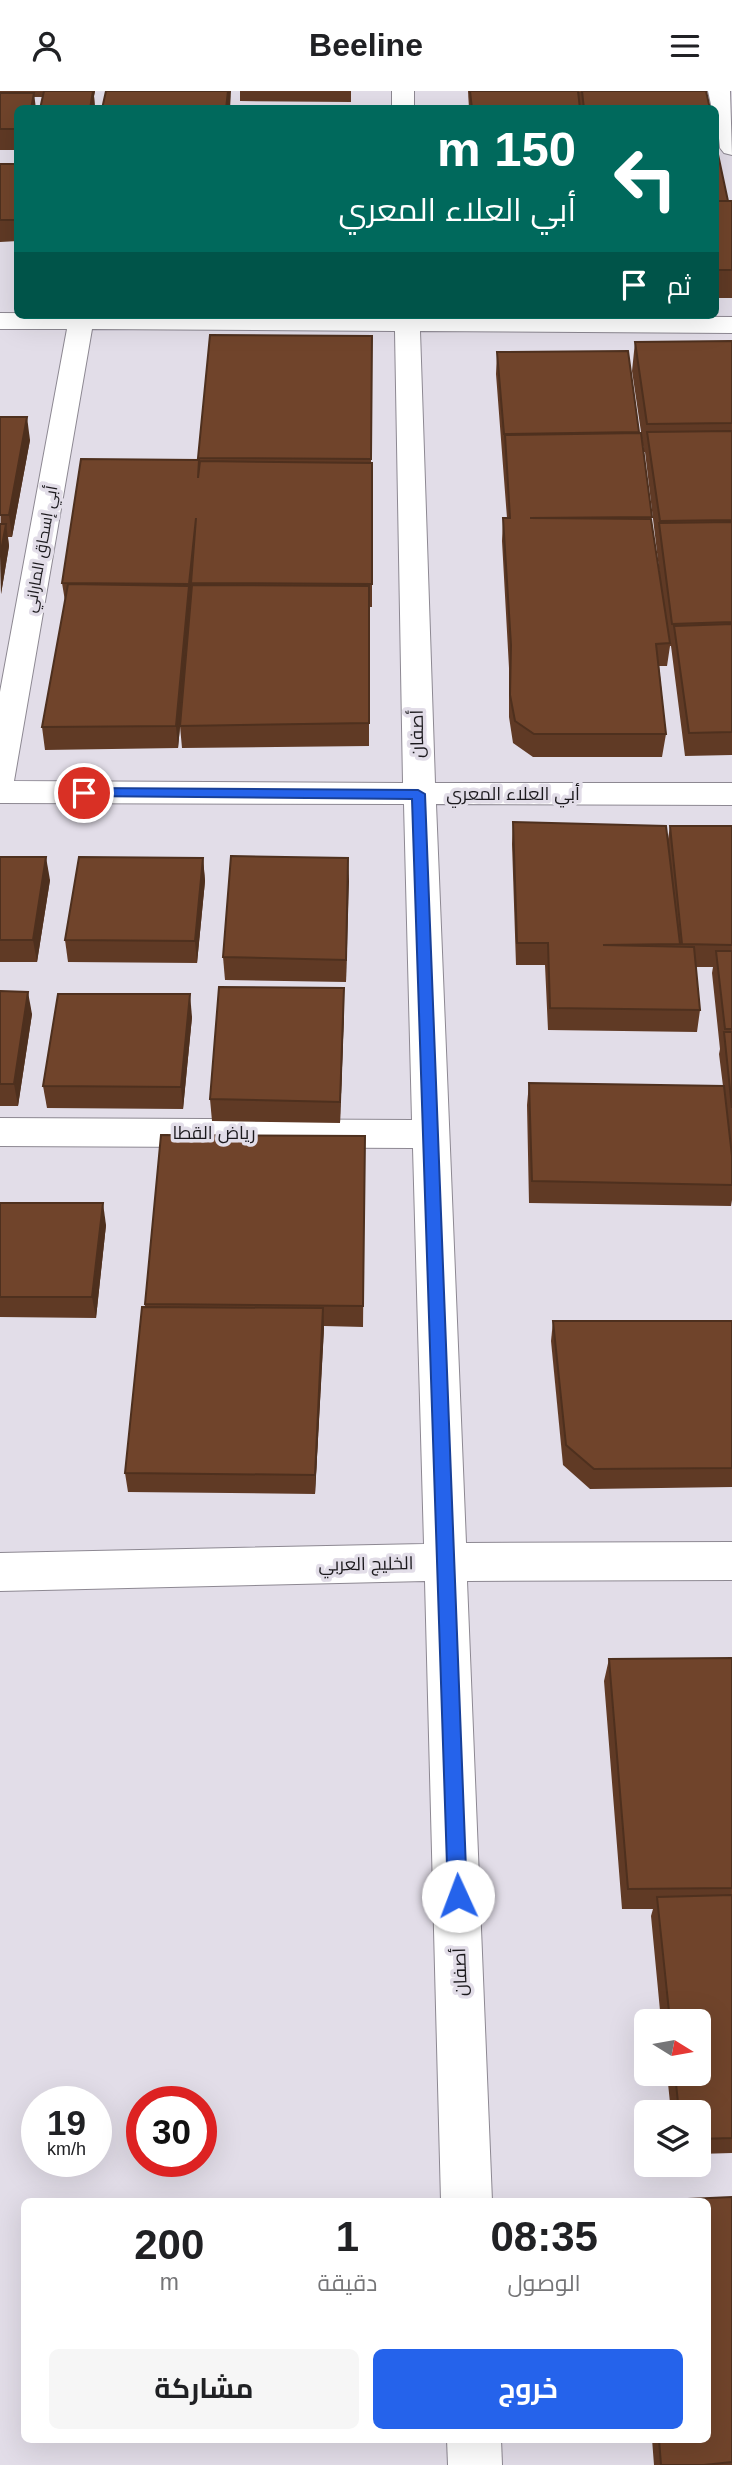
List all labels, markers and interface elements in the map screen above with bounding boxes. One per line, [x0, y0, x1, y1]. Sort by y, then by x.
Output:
icon: person [28, 27, 66, 65]
text: Beeline [309, 27, 423, 63]
icon: menu [666, 27, 704, 65]
text: 150 m [437, 122, 576, 176]
icon: left [600, 133, 691, 224]
text: أبي العلاء المعري [339, 192, 576, 228]
icon: arrive [615, 266, 653, 304]
text: ثم [667, 271, 691, 301]
street label: أبي إسحاق الماراني [20, 484, 65, 615]
street label: أصفان [406, 709, 428, 758]
pin [54, 763, 114, 823]
icon: arrive [65, 774, 103, 812]
street label: أبي العلاء المعري [446, 783, 580, 808]
street label: رياض القطا [173, 1123, 255, 1144]
street label: الخليج العربي [318, 1553, 414, 1579]
position arrow [421, 1859, 495, 1933]
street label: أصفان [448, 1947, 472, 1997]
north arrow [634, 2009, 710, 2086]
map controls [634, 2009, 711, 2177]
speed limit sign: 30 [126, 2086, 217, 2177]
button: layers [634, 2100, 711, 2177]
text: 19 [47, 2103, 86, 2142]
text: km/h [47, 2139, 86, 2159]
text: 1 [336, 2213, 359, 2260]
text: 08:35 [490, 2213, 598, 2260]
text: 200 [134, 2221, 204, 2268]
text: m [160, 2269, 179, 2295]
text: دقيقة [317, 2270, 377, 2296]
text: الوصول [507, 2270, 581, 2296]
button: مشاركة [49, 2349, 359, 2429]
button: خروج [373, 2349, 683, 2429]

